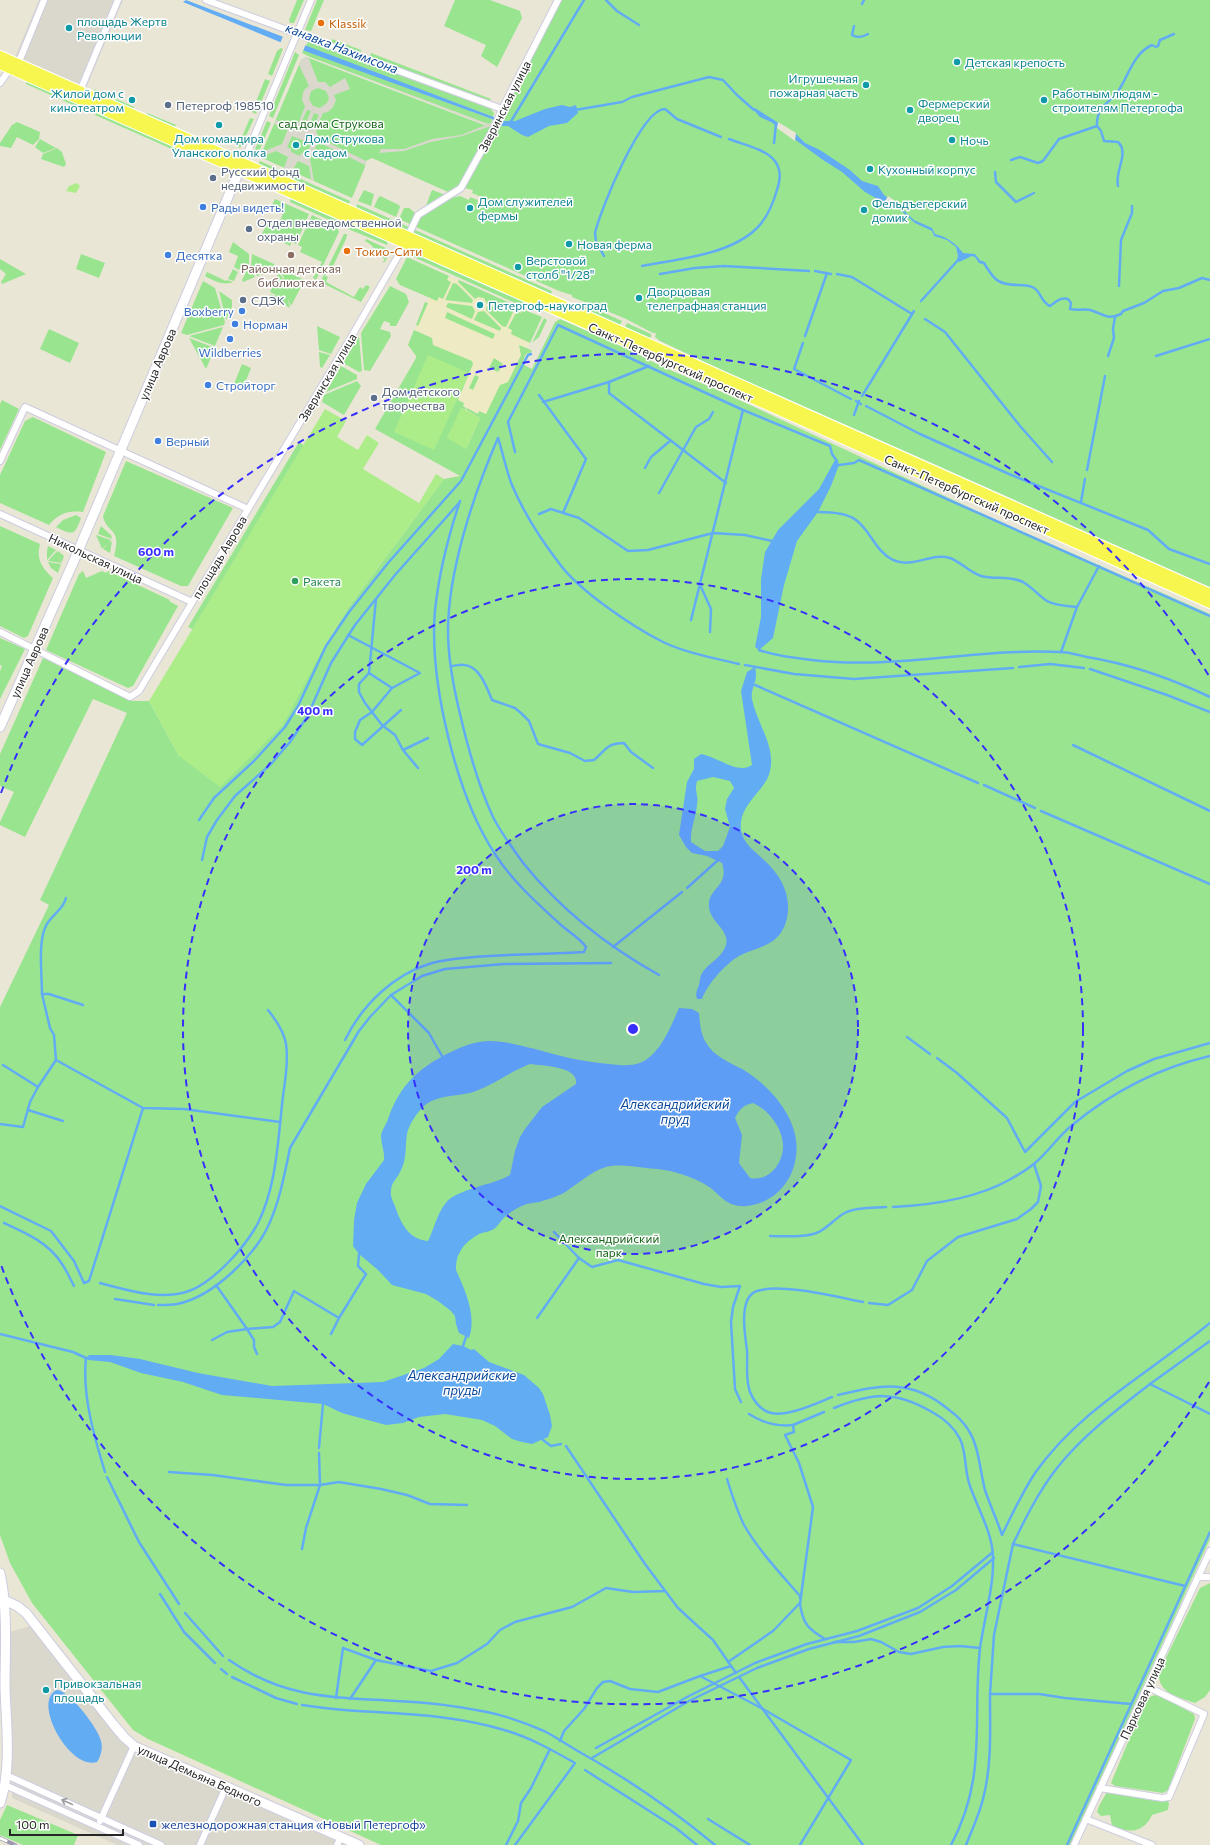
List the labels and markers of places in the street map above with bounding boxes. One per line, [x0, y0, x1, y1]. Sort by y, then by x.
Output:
place label: площадь Жертв Революции [77, 14, 167, 42]
place label: Klassik [329, 16, 367, 30]
marker: Klassik [316, 18, 326, 28]
marker: площадь Жертв Революции [64, 23, 74, 33]
place label: Детская крепость [965, 55, 1065, 69]
marker: Детская крепость [952, 57, 962, 67]
place label: Игрушечная пожарная часть [770, 71, 858, 99]
marker: Игрушечная пожарная часть [861, 80, 871, 90]
place label: Жилой дом с кинотеатром [50, 86, 124, 114]
place label: Работным людям - строителям Петергофа [1052, 86, 1183, 114]
marker: Жилой дом с кинотеатром [127, 95, 137, 105]
marker: Работным людям - строителям Петергофа [1039, 95, 1049, 105]
place label: Фермерский дворец [918, 96, 990, 124]
place label: Петергоф 198510 [176, 98, 274, 112]
marker: Петергоф 198510 [163, 100, 173, 110]
marker: Фермерский дворец [905, 105, 915, 115]
marker: Дом командира Уланского полка [214, 120, 224, 130]
place label: Дом командира Уланского полка [172, 131, 266, 159]
place label: Дом Струкова с садом [304, 131, 384, 159]
place label: Ночь [960, 133, 989, 147]
marker: Ночь [947, 135, 957, 145]
marker: Дом Струкова с садом [291, 140, 301, 150]
place label: Кухонный корпус [878, 162, 976, 176]
place label: Русский фонд недвижимости [221, 164, 305, 192]
marker: Кухонный корпус [865, 164, 875, 174]
marker: Русский фонд недвижимости [208, 173, 218, 183]
place label: Дом служителей фермы [478, 194, 573, 222]
place label: Фельдъегерский домик [872, 196, 967, 224]
place label: Рады видеть! [211, 200, 284, 214]
marker: Рады видеть! [198, 202, 208, 212]
marker: Дом служителей фермы [465, 203, 475, 213]
marker: Фельдъегерский домик [859, 205, 869, 215]
place label: Отдел вневедомственной охраны [257, 215, 402, 243]
marker: Отдел вневедомственной охраны [244, 224, 254, 234]
place label: Новая ферма [577, 237, 652, 251]
marker: Новая ферма [564, 239, 574, 249]
place label: Токио-Сити [355, 244, 422, 258]
marker: Токио-Сити [342, 246, 352, 256]
place label: Десятка [176, 248, 222, 262]
marker: Десятка [163, 250, 173, 260]
marker: Районная детская библиотека [286, 250, 296, 260]
place label: Верстовой столб "1/28" [526, 253, 594, 281]
place label: Районная детская библиотека [241, 261, 341, 289]
marker: Верстовой столб "1/28" [513, 262, 523, 272]
place label: Дворцовая телеграфная станция [647, 284, 767, 312]
place label: СДЭК [251, 293, 285, 307]
marker: Дворцовая телеграфная станция [634, 293, 644, 303]
marker: СДЭК [238, 295, 248, 305]
place label: Петергоф-наукоград [488, 298, 607, 312]
marker: Петергоф-наукоград [475, 300, 485, 310]
place label: Boxberry [184, 304, 234, 318]
marker: Boxberry [237, 306, 247, 316]
place label: Норман [243, 317, 288, 331]
marker: Норман [230, 319, 240, 329]
marker: Wildberries [225, 334, 235, 344]
place label: Wildberries [198, 345, 262, 359]
place label: Стройторг [216, 378, 276, 392]
marker: Стройторг [203, 380, 213, 390]
place label: Дом детского творчества [382, 384, 460, 412]
marker: Дом детского творчества [369, 393, 379, 403]
place label: Верный [166, 434, 210, 448]
marker: Верный [153, 436, 163, 446]
place label: Ракета [303, 574, 341, 588]
marker: Ракета [290, 576, 300, 586]
centre of rings [626, 1022, 640, 1036]
place label: Привокзальная площадь [54, 1676, 141, 1704]
marker: Привокзальная площадь [41, 1685, 51, 1695]
place label: железнодорожная станция «Новый Петергоф» [161, 1817, 426, 1831]
marker: железнодорожная станция «Новый Петергоф» [148, 1819, 158, 1829]

